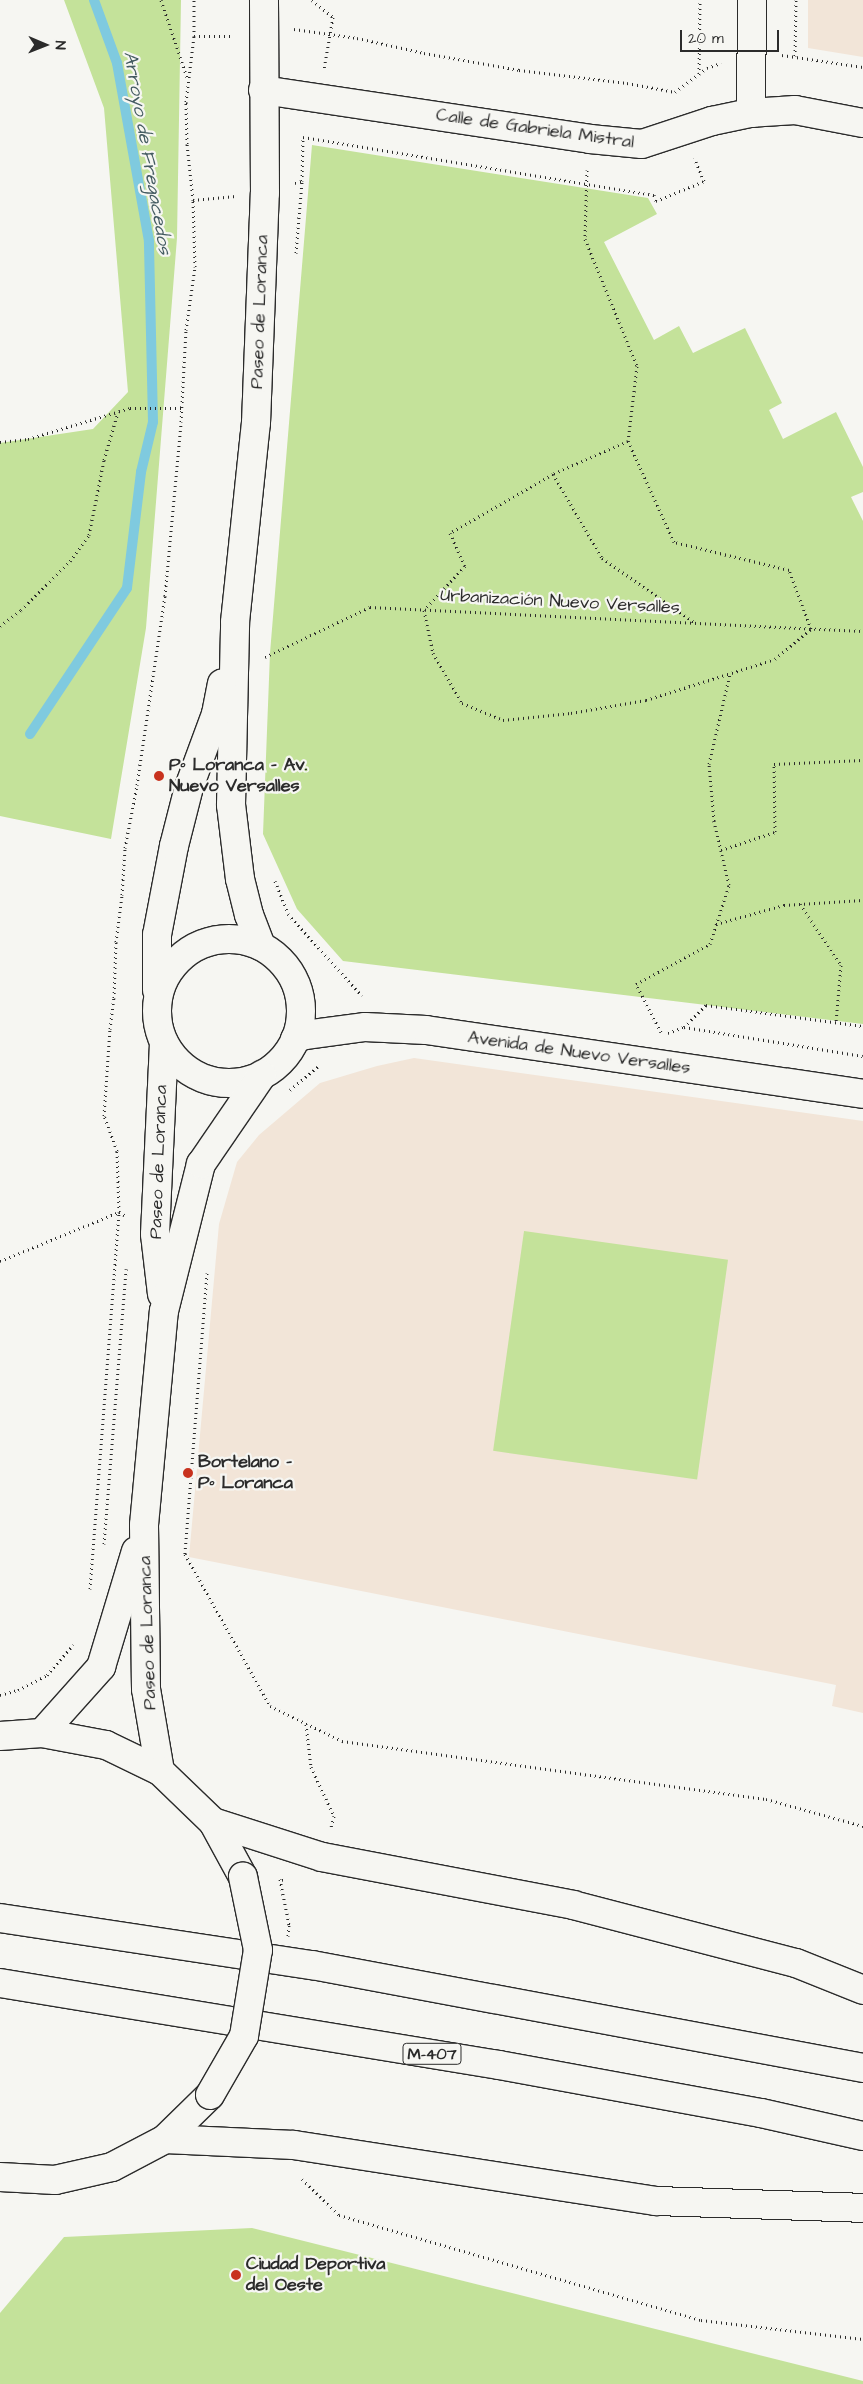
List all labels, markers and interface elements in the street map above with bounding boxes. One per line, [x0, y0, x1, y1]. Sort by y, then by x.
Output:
north arrow [20, 20, 70, 70]
scale bar [683, 20, 782, 52]
text: 20 m [688, 28, 724, 49]
text: N [50, 41, 70, 50]
water label: Arroyo de Fregacedos [118, 50, 176, 256]
street label: Calle de Gabriela Mistral [435, 104, 635, 154]
street label: Paseo de Loranca [247, 235, 273, 389]
street label: Urbanización Nuevo Versalles [440, 585, 680, 619]
place label: Pº Loranca - Av. Nuevo Versalles [169, 755, 307, 798]
marker: Pº Loranca - Av. Nuevo Versalles [153, 770, 165, 782]
street label: Avenida de Nuevo Versalles [466, 1027, 692, 1079]
street label: Paseo de Loranca [146, 1085, 172, 1239]
place label: Bortelano - Pº Loranca [198, 1452, 293, 1495]
marker: Bortelano - Pº Loranca [182, 1467, 194, 1479]
street label: Paseo de Loranca [135, 1556, 161, 1710]
road number: M-407 [402, 2040, 462, 2068]
place label: Ciudad Deportiva del Oeste [246, 2254, 385, 2296]
marker: Ciudad Deportiva del Oeste [230, 2269, 242, 2281]

